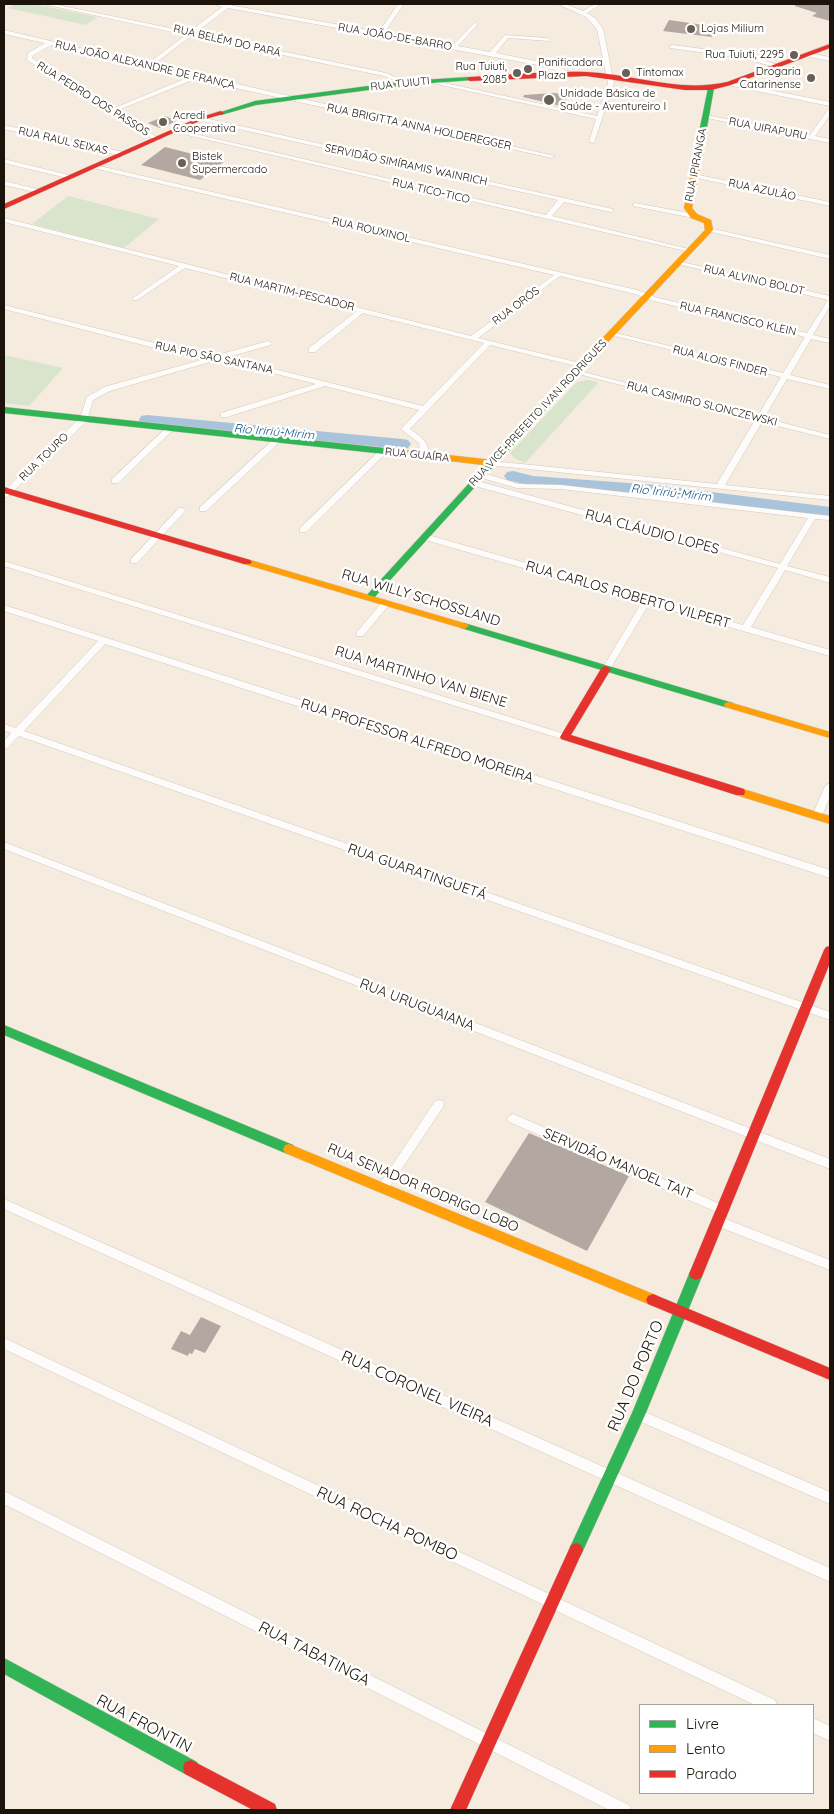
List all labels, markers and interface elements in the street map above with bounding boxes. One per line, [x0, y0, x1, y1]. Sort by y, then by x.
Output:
street label: RUA JOÃO-DE-BARRO [337, 20, 453, 54]
street label: RUA BELÉM DO PARÁ [172, 22, 282, 60]
place label: Lojas Milium [701, 22, 764, 36]
marker: Lojas Milium [685, 23, 697, 35]
street label: RUA JOÃO ALEXANDRE DE FRANÇA [54, 38, 236, 92]
place label: Rua Tuiuti, 2295 [705, 48, 784, 62]
marker: Rua Tuiuti, 2295 [788, 49, 800, 61]
place label: Panificadora Plaza [538, 56, 603, 82]
street label: RUA PEDRO DOS PASSOS [34, 59, 152, 139]
place label: Rua Tuiuti, 2085 [455, 60, 507, 86]
marker: Panificadora Plaza [522, 63, 534, 75]
place label: Drogaria Catarinense [740, 65, 801, 91]
place label: Tintomax [636, 66, 684, 80]
marker: Rua Tuiuti, 2085 [511, 67, 523, 79]
marker: Tintomax [620, 67, 632, 79]
marker: Drogaria Catarinense [805, 72, 817, 84]
street label: RUA TUIUTI [370, 74, 430, 94]
place label: Unidade Básica de Saúde - Aventureiro I [560, 87, 666, 113]
marker: Unidade Básica de Saúde - Aventureiro I [542, 93, 556, 107]
street label: RUA BRIGITTA ANNA HOLDEREGGER [326, 101, 512, 153]
place label: Acredi Cooperativa [173, 109, 236, 135]
street label: RUA UIRAPURU [728, 115, 808, 143]
marker: Acredi Cooperativa [157, 116, 169, 128]
street label: RUA RAUL SEIXAS [17, 124, 109, 158]
street label: RUA IPIRANGA [682, 127, 710, 203]
street label: SERVIDÃO SIMÍRAMIS WAINRICH [323, 141, 489, 189]
place label: Bistek Supermercado [192, 150, 267, 176]
marker: Bistek Supermercado [176, 157, 188, 169]
street label: RUA TICO-TICO [391, 176, 471, 206]
street label: RUA AZULÃO [727, 176, 797, 204]
street label: RUA ROUXINOL [330, 215, 412, 245]
street label: RUA ALVINO BOLDT [702, 262, 806, 298]
street label: RUA MARTIM-PESCADOR [228, 270, 356, 314]
street label: RUA ORÓS [490, 284, 542, 328]
street label: RUA FRANCISCO KLEIN [679, 299, 797, 339]
street label: RUA VICE-PREFEITO IVAN RODRIGUES [466, 337, 610, 489]
street label: RUA PIO SÃO SANTANA [154, 339, 274, 377]
street label: RUA ALOIS FINDER [671, 343, 769, 379]
street label: RUA CASIMIRO SLONCZEWSKI [625, 379, 779, 429]
water label: Rio Iririú-Mirim [233, 421, 315, 443]
street label: RUA TOURO [17, 430, 71, 484]
street label: RUA GUAÍRA [384, 445, 450, 465]
water label: Rio Iririú-Mirim [630, 482, 712, 504]
street label: RUA CLÁUDIO LOPES [583, 506, 721, 558]
street label: RUA CARLOS ROBERTO VILPERT [524, 558, 732, 632]
street label: RUA WILLY SCHOSSLAND [340, 566, 502, 630]
street label: RUA MARTINHO VAN BIENE [333, 643, 509, 711]
street label: RUA PROFESSOR ALFREDO MOREIRA [298, 695, 536, 787]
street label: RUA GUARATINGUETÁ [345, 840, 489, 904]
street label: RUA URUGUAIANA [357, 975, 477, 1035]
street label: SERVIDÃO MANOEL TAIT [541, 1125, 695, 1203]
street label: RUA SENADOR RODRIGO LOBO [325, 1140, 521, 1236]
street label: RUA DO PORTO [604, 1318, 668, 1434]
street label: RUA CORONEL VIEIRA [338, 1347, 496, 1431]
street label: RUA ROCHA POMBO [313, 1483, 461, 1565]
street label: RUA TABATINGA [255, 1618, 373, 1690]
street label: RUA FRONTIN [93, 1691, 195, 1757]
legend [639, 1704, 814, 1794]
text: Livre [686, 1714, 719, 1733]
text: Lento [686, 1739, 725, 1758]
text: Parado [686, 1764, 737, 1783]

